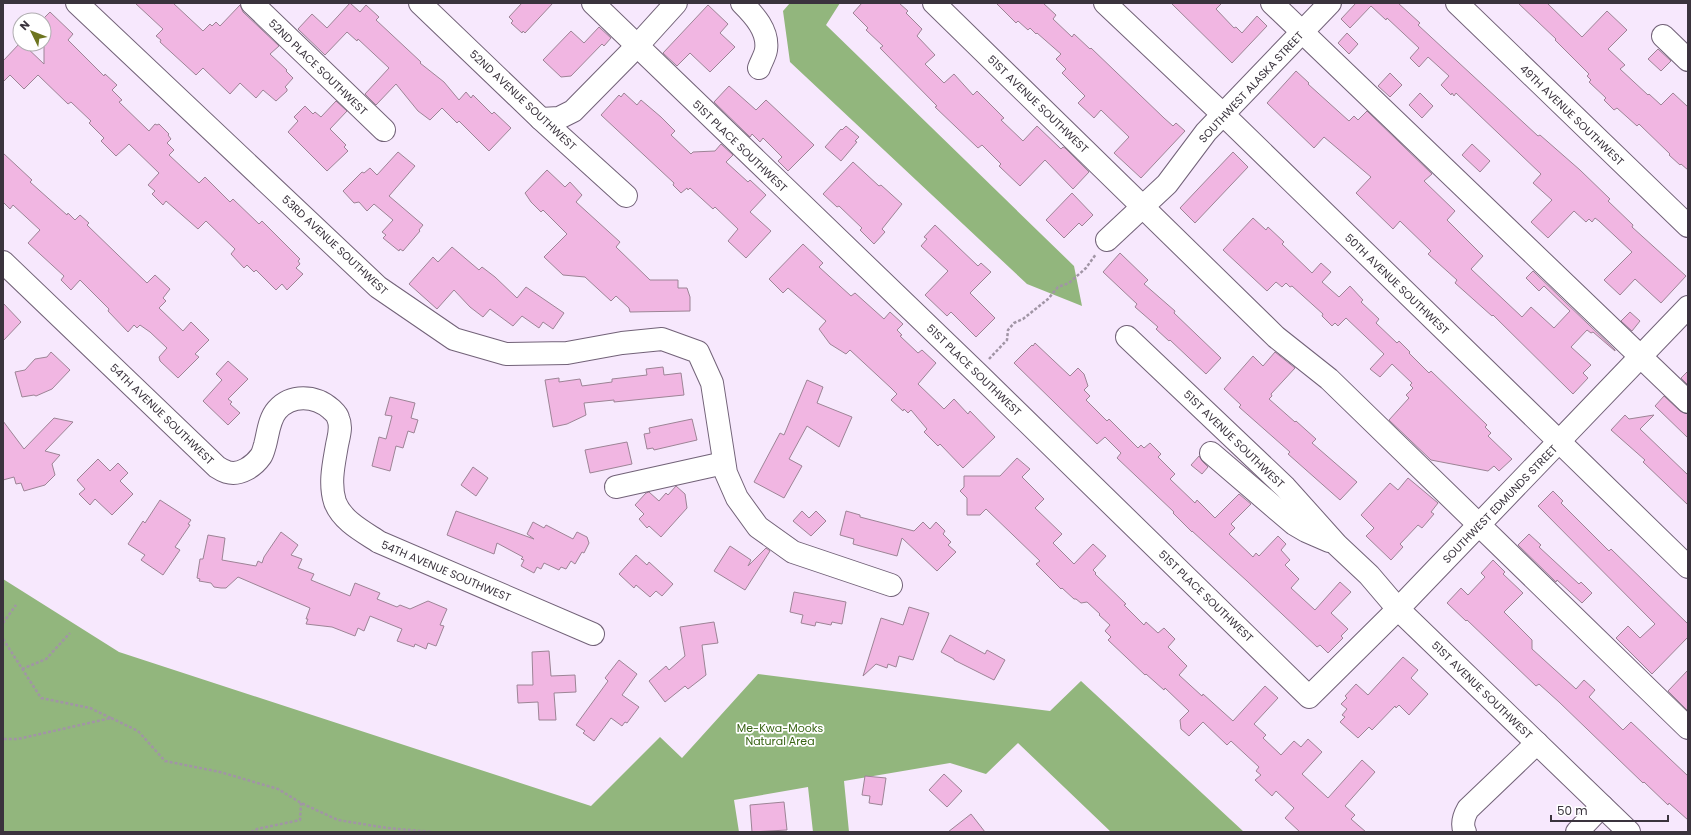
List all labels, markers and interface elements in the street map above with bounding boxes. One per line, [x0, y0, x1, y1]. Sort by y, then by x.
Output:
north arrow [12, 12, 52, 52]
street label: 52ND PLACE SOUTHWEST [265, 15, 371, 119]
text: N [16, 17, 33, 34]
street label: SOUTHWEST ALASKA STREET [1195, 28, 1307, 146]
street label: 52ND AVENUE SOUTHWEST [466, 46, 580, 154]
street label: 51ST AVENUE SOUTHWEST [984, 51, 1092, 157]
street label: 49TH AVENUE SOUTHWEST [1516, 61, 1628, 169]
street label: 51ST PLACE SOUTHWEST [689, 96, 791, 196]
street label: 53RD AVENUE SOUTHWEST [278, 191, 392, 299]
street label: 50TH AVENUE SOUTHWEST [1341, 230, 1453, 338]
street label: 51ST PLACE SOUTHWEST [923, 320, 1025, 420]
street label: 54TH AVENUE SOUTHWEST [106, 360, 218, 468]
street label: 51ST AVENUE SOUTHWEST [1180, 386, 1288, 492]
street label: SOUTHWEST EDMUNDS STREET [1439, 441, 1561, 567]
street label: 54TH AVENUE SOUTHWEST [379, 536, 513, 606]
street label: 51ST PLACE SOUTHWEST [1155, 546, 1257, 646]
street label: 51ST AVENUE SOUTHWEST [1428, 637, 1536, 743]
park label: Me-Kwa-Mooks Natural Area [737, 720, 823, 749]
scale bar [1551, 797, 1668, 823]
text: 50 m [1557, 802, 1588, 819]

